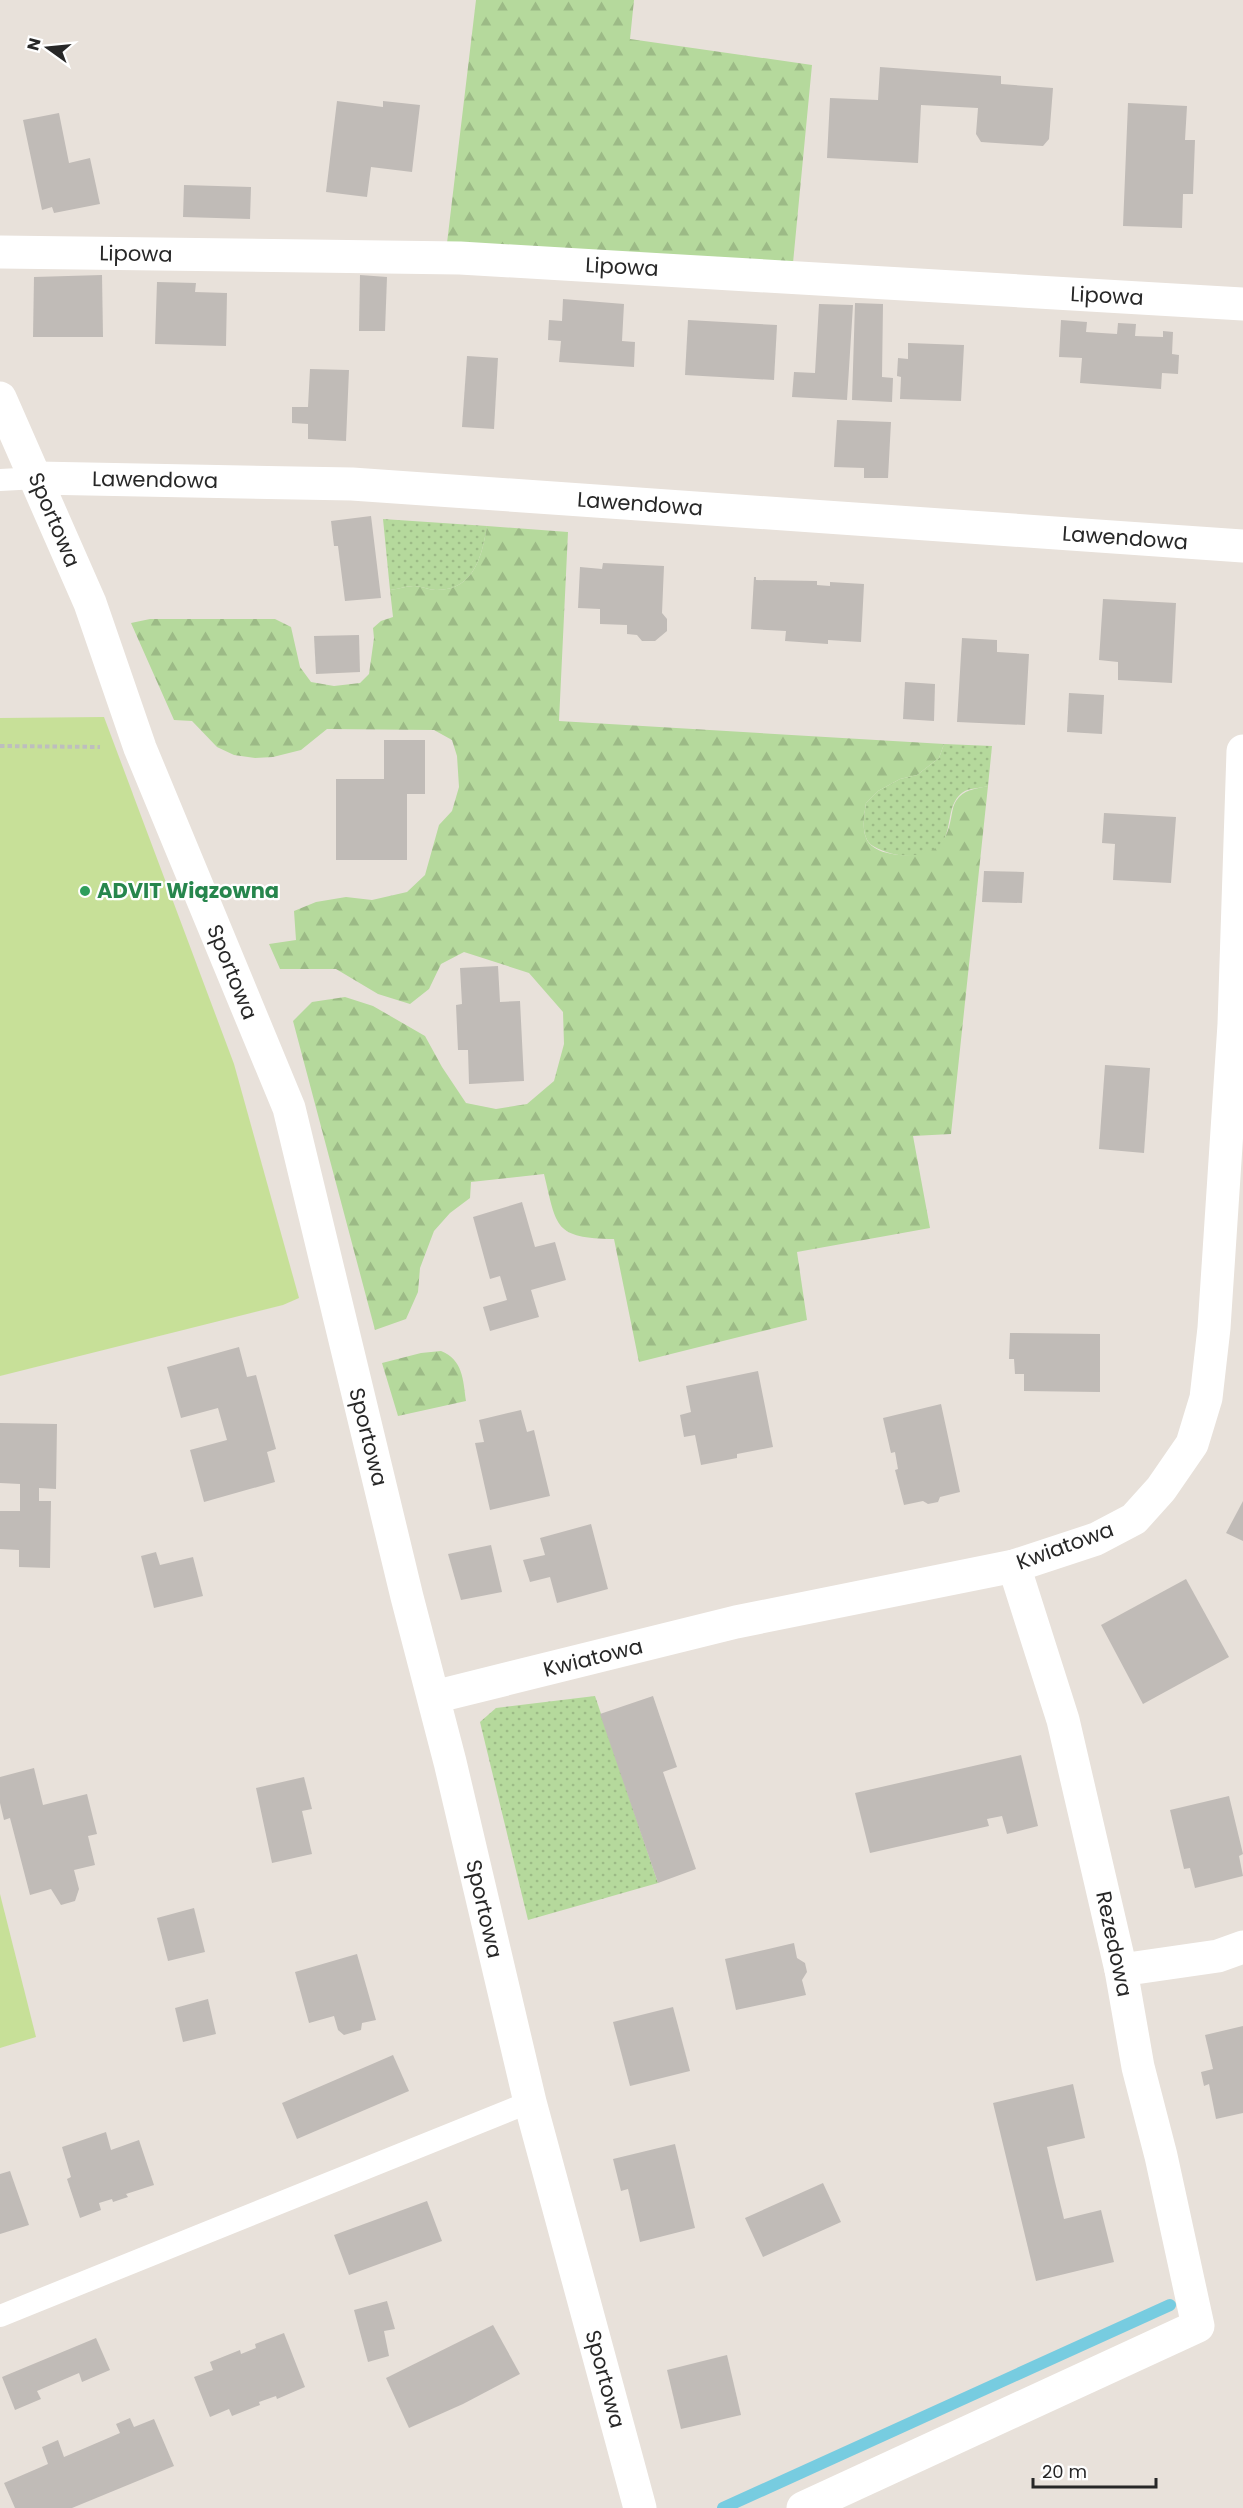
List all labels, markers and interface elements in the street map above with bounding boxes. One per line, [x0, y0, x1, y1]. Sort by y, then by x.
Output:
north arrow [18, 18, 78, 78]
text: N [21, 35, 47, 53]
street label: Lipowa [99, 238, 173, 269]
street label: Lipowa [585, 250, 659, 283]
street label: Lipowa [1070, 279, 1144, 312]
street label: Lawendowa [92, 464, 218, 495]
street label: Sportowa [22, 468, 87, 572]
street label: Lawendowa [576, 485, 704, 522]
street label: Lawendowa [1061, 519, 1189, 556]
place label: ADVIT Wiązowna [97, 876, 279, 905]
marker: ADVIT Wiązowna [78, 884, 92, 898]
street label: Sportowa [200, 920, 265, 1024]
street label: Sportowa [342, 1385, 395, 1489]
street label: Kwiatowa [1012, 1515, 1118, 1577]
street label: Kwiatowa [540, 1631, 646, 1684]
street label: Sportowa [459, 1857, 510, 1961]
street label: Rezedowa [1089, 1888, 1140, 1999]
street label: Sportowa [578, 2327, 632, 2431]
scale bar [1033, 2451, 1156, 2489]
text: 20 m [1042, 2459, 1087, 2484]

